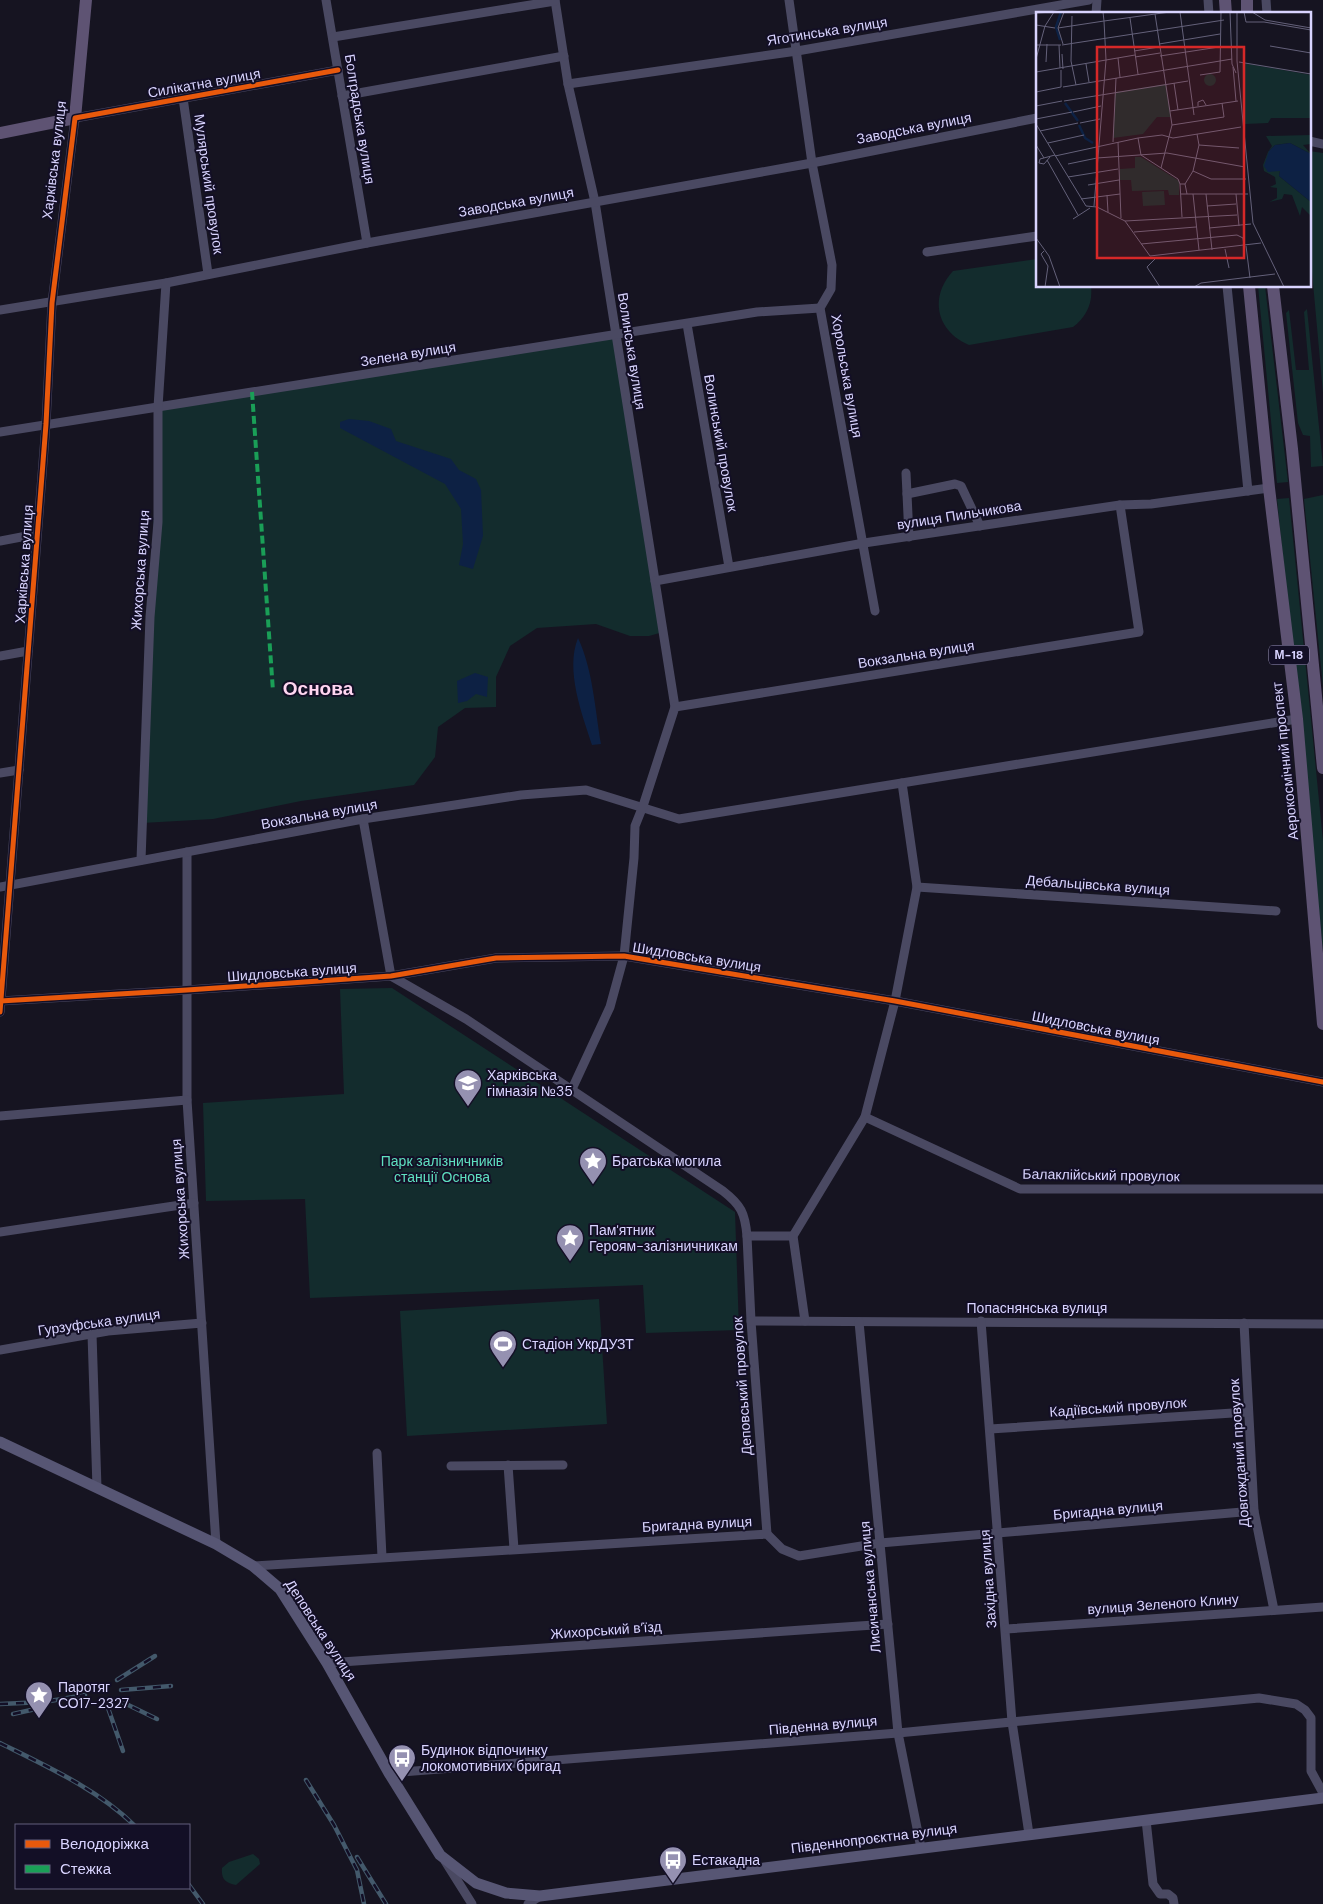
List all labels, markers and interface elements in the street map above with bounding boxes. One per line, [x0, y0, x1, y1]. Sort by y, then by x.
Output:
inset map [1036, 12, 1310, 288]
street label: Яготинська вулиця [765, 13, 889, 49]
street label: Болградська вулиця [341, 53, 379, 185]
street label: Силікатна вулиця [146, 64, 262, 102]
street label: Харківська вулиця [38, 100, 70, 220]
street label: Заводська вулиця [855, 108, 973, 148]
street label: Мулярський провулок [190, 113, 228, 256]
street label: Заводська вулиця [457, 183, 575, 221]
street label: Волинська вулиця [614, 291, 650, 411]
street label: Хорольська вулиця [827, 313, 867, 439]
street label: Зелена вулиця [359, 338, 457, 370]
street label: Волинський провулок [700, 373, 742, 514]
street label: вулиця Пильчикова [895, 496, 1023, 534]
street label: Харківська вулиця [11, 504, 37, 624]
street label: Жихорська вулиця [127, 509, 153, 631]
street label: Вокзальна вулиця [856, 636, 976, 672]
road number: М-18 [1269, 646, 1309, 664]
district label: Основа [283, 676, 354, 701]
street label: Аерокосмічний проспект [1268, 680, 1302, 841]
street label: Вокзальна вулиця [259, 795, 379, 833]
street label: Дебальцівська вулиця [1025, 871, 1171, 899]
street label: Шидловська вулиця [631, 938, 763, 976]
street label: Шидловська вулиця [227, 958, 357, 986]
street label: Шидловська вулиця [1031, 1007, 1161, 1049]
place label: Харківська гімназія №35 [487, 1066, 573, 1100]
school or university icon: Харківська гімназія №35 [453, 1068, 483, 1107]
street label: Жихорська вулиця [167, 1138, 193, 1260]
place icon: Братська могила [578, 1146, 608, 1185]
park label: Парк залізничників станції Основа [381, 1152, 503, 1186]
place label: Братська могила [612, 1152, 721, 1170]
street label: Балаклійський провулок [1022, 1165, 1181, 1185]
place label: Пам'ятник Героям-залізничникам [589, 1221, 738, 1255]
place icon: Пам'ятник Героям-залізничникам [555, 1223, 585, 1262]
street label: Попаснянська вулиця [967, 1299, 1107, 1317]
street label: Гурзуфська вулиця [37, 1305, 161, 1339]
street label: Деповський провулок [728, 1315, 756, 1456]
sports icon: Стадіон УкрДУЗТ [488, 1329, 518, 1368]
place label: Стадіон УкрДУЗТ [522, 1335, 634, 1353]
street label: Довгожданий провулок [1225, 1377, 1253, 1528]
street label: Кадіївський провулок [1049, 1393, 1188, 1421]
street label: Бригадна вулиця [1052, 1496, 1164, 1524]
street label: Бригадна вулиця [642, 1512, 752, 1536]
street label: Лисичанська вулиця [855, 1520, 885, 1654]
street label: Західна вулиця [976, 1529, 1000, 1629]
street label: Деповська вулиця [281, 1576, 361, 1684]
street label: вулиця Зеленого Клину [1087, 1590, 1239, 1618]
street label: Жихорський в’їзд [550, 1617, 662, 1643]
place label: Паротяг СО17-2327 [58, 1678, 129, 1712]
place icon: Паротяг СО17-2327 [24, 1680, 54, 1719]
street label: Південна вулиця [768, 1711, 878, 1739]
place label: Будинок відпочинку локомотивних бригад [421, 1741, 561, 1775]
bus stop icon: Будинок відпочинку локомотивних бригад [387, 1743, 417, 1782]
street label: Південнопроєктна вулиця [790, 1819, 958, 1857]
legend [15, 1824, 190, 1889]
text: Велодоріжка [60, 1834, 149, 1854]
bus stop icon: Естакадна [658, 1845, 688, 1884]
place label: Естакадна [692, 1851, 760, 1869]
text: Стежка [60, 1859, 112, 1879]

